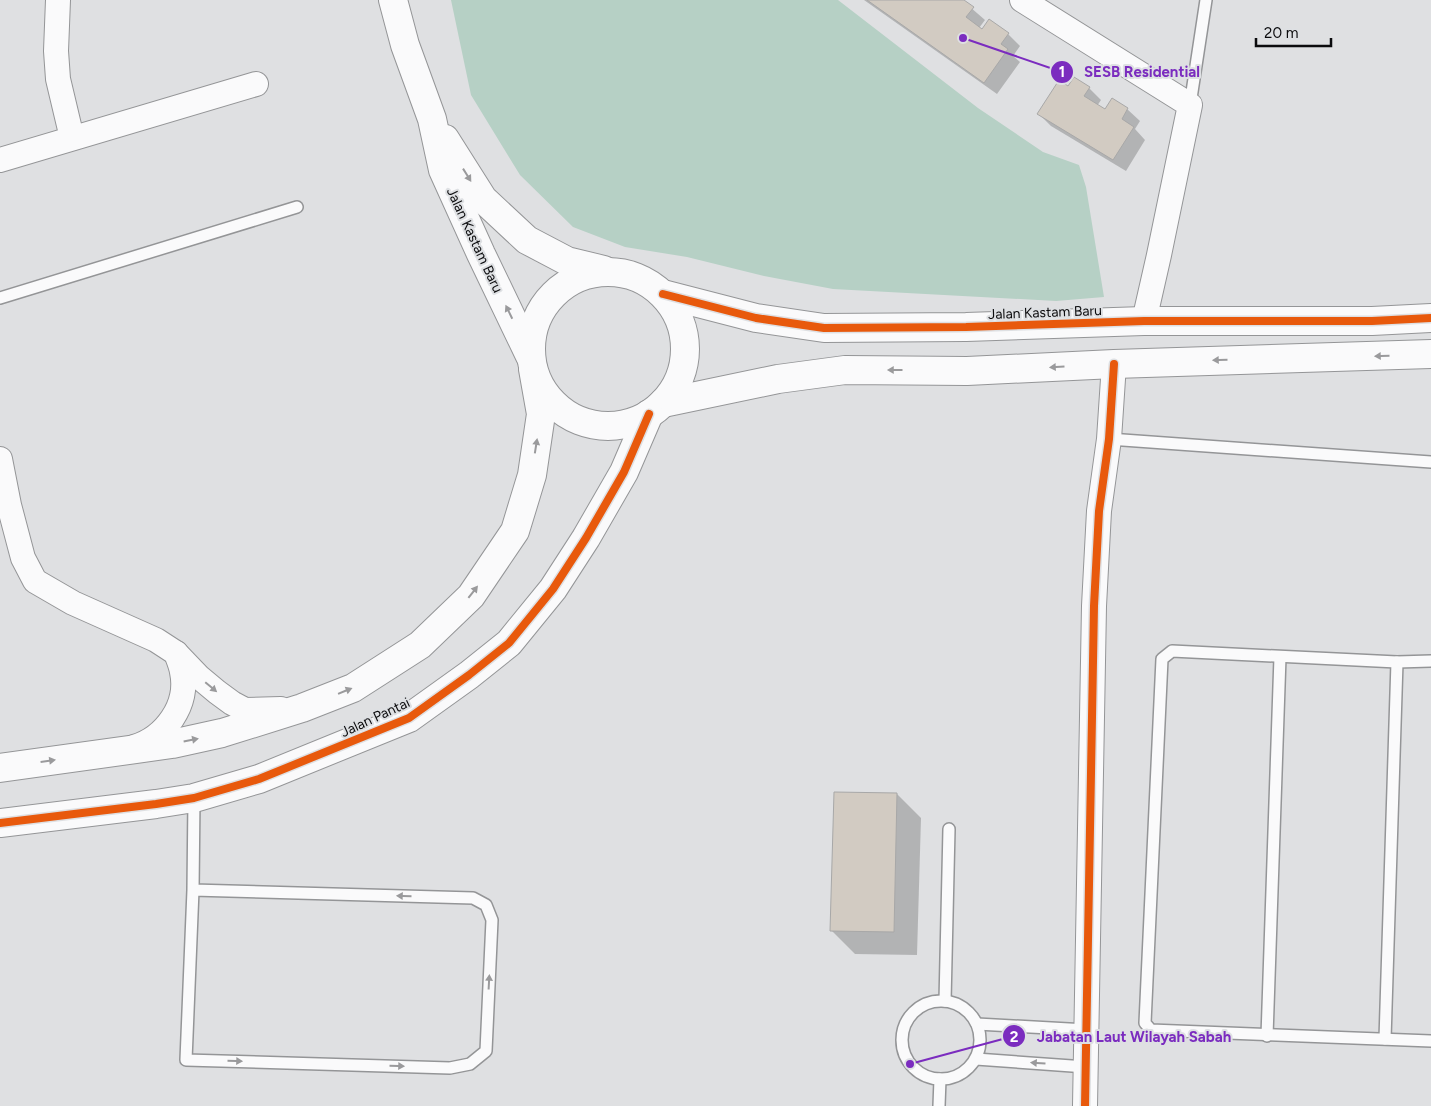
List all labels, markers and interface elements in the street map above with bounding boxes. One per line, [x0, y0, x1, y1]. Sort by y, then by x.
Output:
scale bar [1256, 15, 1331, 47]
text: 20 m [1264, 24, 1298, 42]
callout: SESB Residential [1049, 57, 1210, 87]
text: 1 [1059, 63, 1065, 81]
text: SESB Residential [1084, 63, 1200, 81]
one-way arrow [463, 168, 472, 182]
street label: Jalan Kastam Baru [443, 185, 506, 295]
street label: Jalan Kastam Baru [988, 302, 1102, 323]
one-way arrow [505, 305, 513, 319]
one-way arrow [1374, 352, 1390, 360]
one-way arrow [1212, 357, 1228, 365]
one-way arrow [1049, 363, 1065, 371]
one-way arrow [887, 366, 903, 374]
one-way arrow [532, 437, 540, 453]
one-way arrow [467, 586, 478, 599]
one-way arrow [204, 681, 217, 692]
one-way arrow [338, 686, 353, 694]
street label: Jalan Pantai [338, 694, 413, 741]
one-way arrow [183, 736, 199, 744]
one-way arrow [41, 757, 57, 765]
one-way arrow [396, 892, 412, 900]
one-way arrow [486, 974, 494, 990]
callout: Jabatan Laut Wilayah Sabah [1001, 1021, 1241, 1051]
text: 2 [1010, 1028, 1019, 1046]
text: Jabatan Laut Wilayah Sabah [1037, 1028, 1231, 1046]
one-way arrow [227, 1058, 243, 1066]
one-way arrow [1029, 1059, 1045, 1067]
one-way arrow [390, 1063, 406, 1071]

